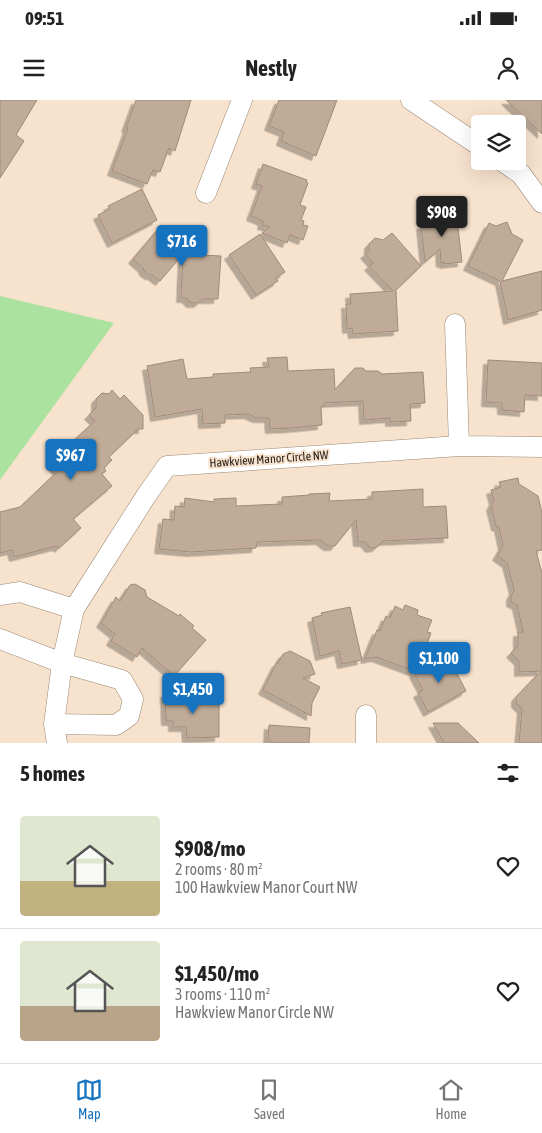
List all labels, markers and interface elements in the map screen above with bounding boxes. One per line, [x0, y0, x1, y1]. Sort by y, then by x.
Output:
text: 09:51 [25, 7, 64, 29]
icon: menu [20, 54, 48, 82]
icon: person [494, 54, 522, 82]
text: Nestly [245, 55, 297, 81]
map controls [471, 115, 526, 170]
button: layers [471, 115, 526, 170]
pin: $908 [412, 196, 472, 238]
text: $908 [427, 203, 457, 221]
pin: $716 [152, 224, 212, 267]
text: $716 [167, 232, 197, 250]
pin: $967 [41, 438, 101, 481]
text: $967 [56, 446, 86, 464]
street label: Hawkview Manor Circle NW [209, 448, 329, 470]
pin: $1,100 [398, 642, 480, 684]
text: $1,100 [419, 649, 459, 667]
pin: $1,450 [152, 672, 234, 715]
text: $1,450 [173, 680, 213, 698]
icon: filters [494, 759, 522, 787]
text: 5 homes [20, 761, 85, 785]
icon: home [60, 836, 120, 896]
text: $908/mo [175, 836, 246, 860]
icon: heart [494, 852, 522, 880]
text: 2 rooms · 80 m² [175, 860, 263, 878]
text: 100 Hawkview Manor Court NW [175, 878, 357, 896]
icon: home [60, 961, 120, 1021]
text: $1,450/mo [175, 961, 259, 985]
icon: heart [494, 977, 522, 1005]
text: 3 rooms · 110 m² [175, 985, 270, 1003]
text: Hawkview Manor Circle NW [175, 1003, 334, 1021]
tab: Map [75, 1076, 103, 1122]
tab: Saved [254, 1076, 285, 1122]
tab: Home [436, 1076, 467, 1122]

